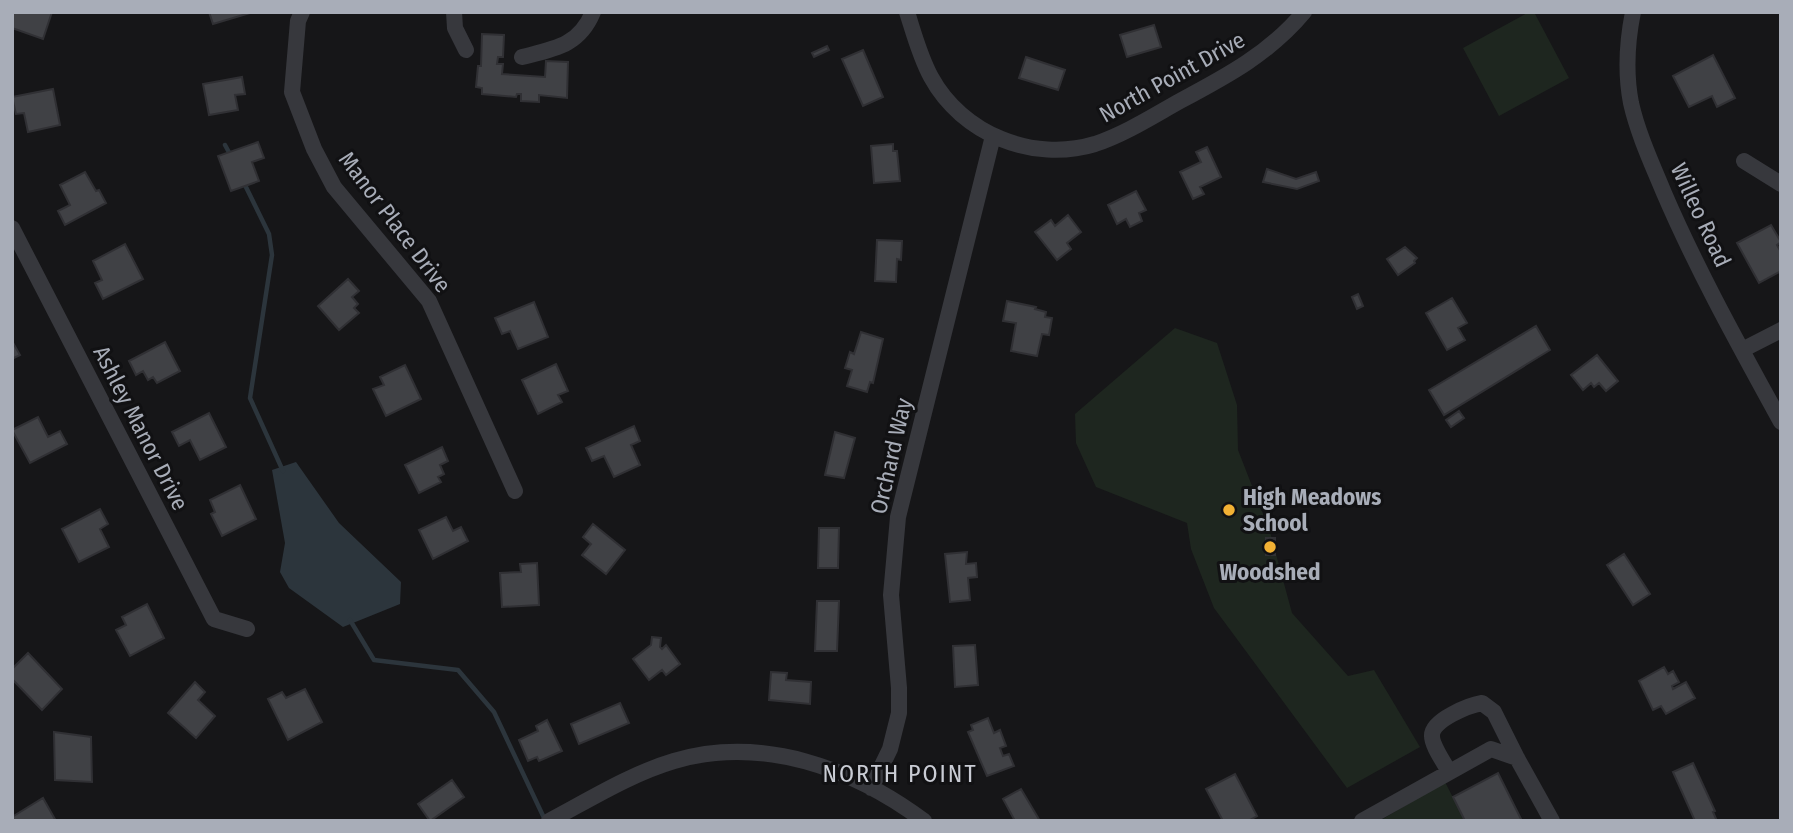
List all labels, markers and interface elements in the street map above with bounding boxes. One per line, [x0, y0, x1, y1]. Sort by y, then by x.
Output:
street label: North Point Drive [1094, 25, 1250, 129]
street label: Manor Place Drive [333, 146, 457, 298]
street label: Willeo Road [1665, 159, 1737, 271]
street label: Ashley Manor Drive [87, 341, 195, 515]
street label: Orchard Way [864, 395, 918, 517]
place label: High Meadows School [1243, 483, 1381, 537]
marker: High Meadows School [1221, 502, 1237, 518]
marker: Woodshed [1262, 539, 1278, 555]
place label: Woodshed [1220, 558, 1320, 586]
district label: NORTH POINT [822, 760, 978, 788]

